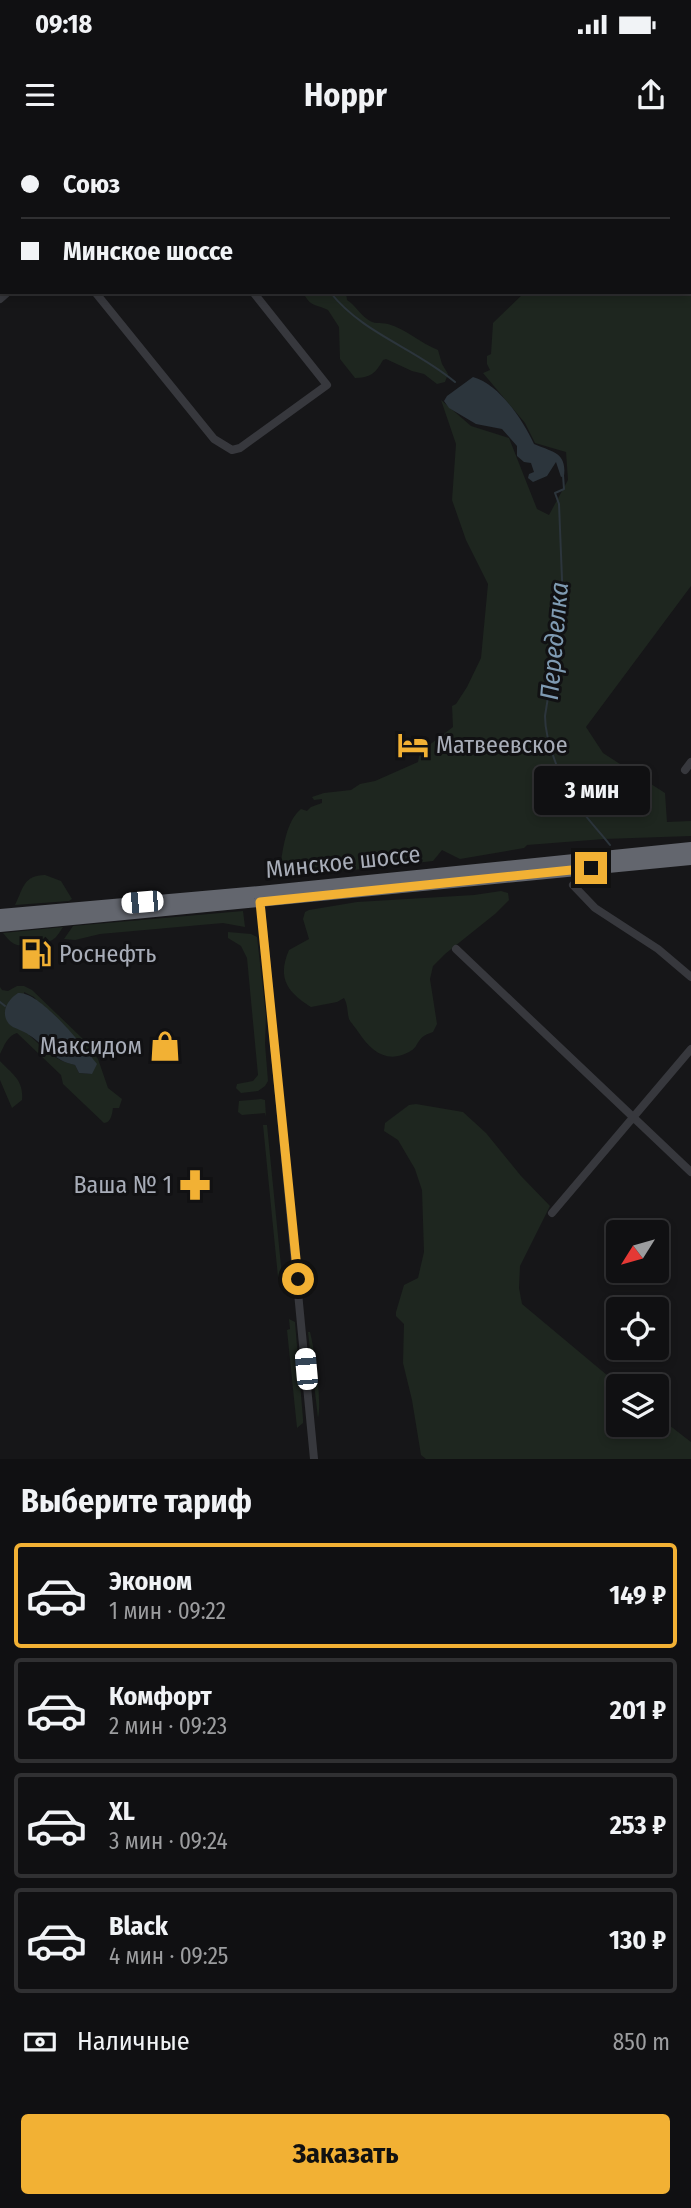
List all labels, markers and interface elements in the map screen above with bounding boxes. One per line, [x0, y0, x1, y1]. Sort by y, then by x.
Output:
text: 09:18 [35, 9, 92, 40]
icon: menu [21, 76, 59, 114]
text: Hoppr [304, 76, 387, 114]
icon: share [632, 76, 670, 114]
text: Союз [63, 169, 120, 200]
text: Минское шоссе [63, 236, 233, 267]
water label: Переделка [534, 581, 575, 701]
hotel icon: Матвеевское [396, 728, 430, 762]
place label: Матвеевское [436, 731, 568, 759]
callout: 3 мин [533, 766, 649, 816]
text: 3 мин [565, 776, 619, 804]
street label: Минское шоссе [264, 840, 422, 884]
route end [575, 852, 607, 884]
car [121, 890, 164, 914]
fuel station icon: Роснефть [19, 937, 53, 971]
place label: Роснефть [59, 940, 156, 968]
shop icon: Максидом [148, 1029, 182, 1063]
place label: Максидом [40, 1032, 142, 1060]
pharmacy icon: Ваша № 1 [178, 1168, 212, 1202]
place label: Ваша № 1 [73, 1171, 172, 1199]
north arrow [606, 1220, 668, 1283]
map controls [606, 1220, 669, 1437]
route start [282, 1263, 314, 1295]
button: locate [606, 1297, 669, 1360]
car [294, 1347, 319, 1391]
button: layers [606, 1374, 669, 1437]
text: Выберите тариф [21, 1482, 252, 1520]
icon: car [25, 1564, 88, 1627]
text: Эконом [109, 1566, 192, 1597]
text: 149 ₽ [609, 1580, 666, 1611]
text: 1 мин · 09:22 [109, 1597, 226, 1625]
icon: car [25, 1679, 88, 1742]
text: Комфорт [109, 1681, 212, 1712]
text: 201 ₽ [610, 1695, 666, 1726]
text: 2 мин · 09:23 [109, 1712, 227, 1740]
icon: car [25, 1794, 88, 1857]
text: XL [109, 1796, 135, 1827]
text: 253 ₽ [610, 1810, 666, 1841]
text: 3 мин · 09:24 [109, 1827, 228, 1855]
icon: car [25, 1909, 88, 1972]
text: Black [109, 1911, 168, 1942]
text: 130 ₽ [609, 1925, 666, 1956]
text: 4 мин · 09:25 [109, 1942, 228, 1970]
icon: cash [21, 2023, 59, 2061]
text: Наличные [77, 2026, 190, 2057]
text: 850 m [613, 2028, 670, 2056]
button: Заказать [21, 2114, 670, 2194]

